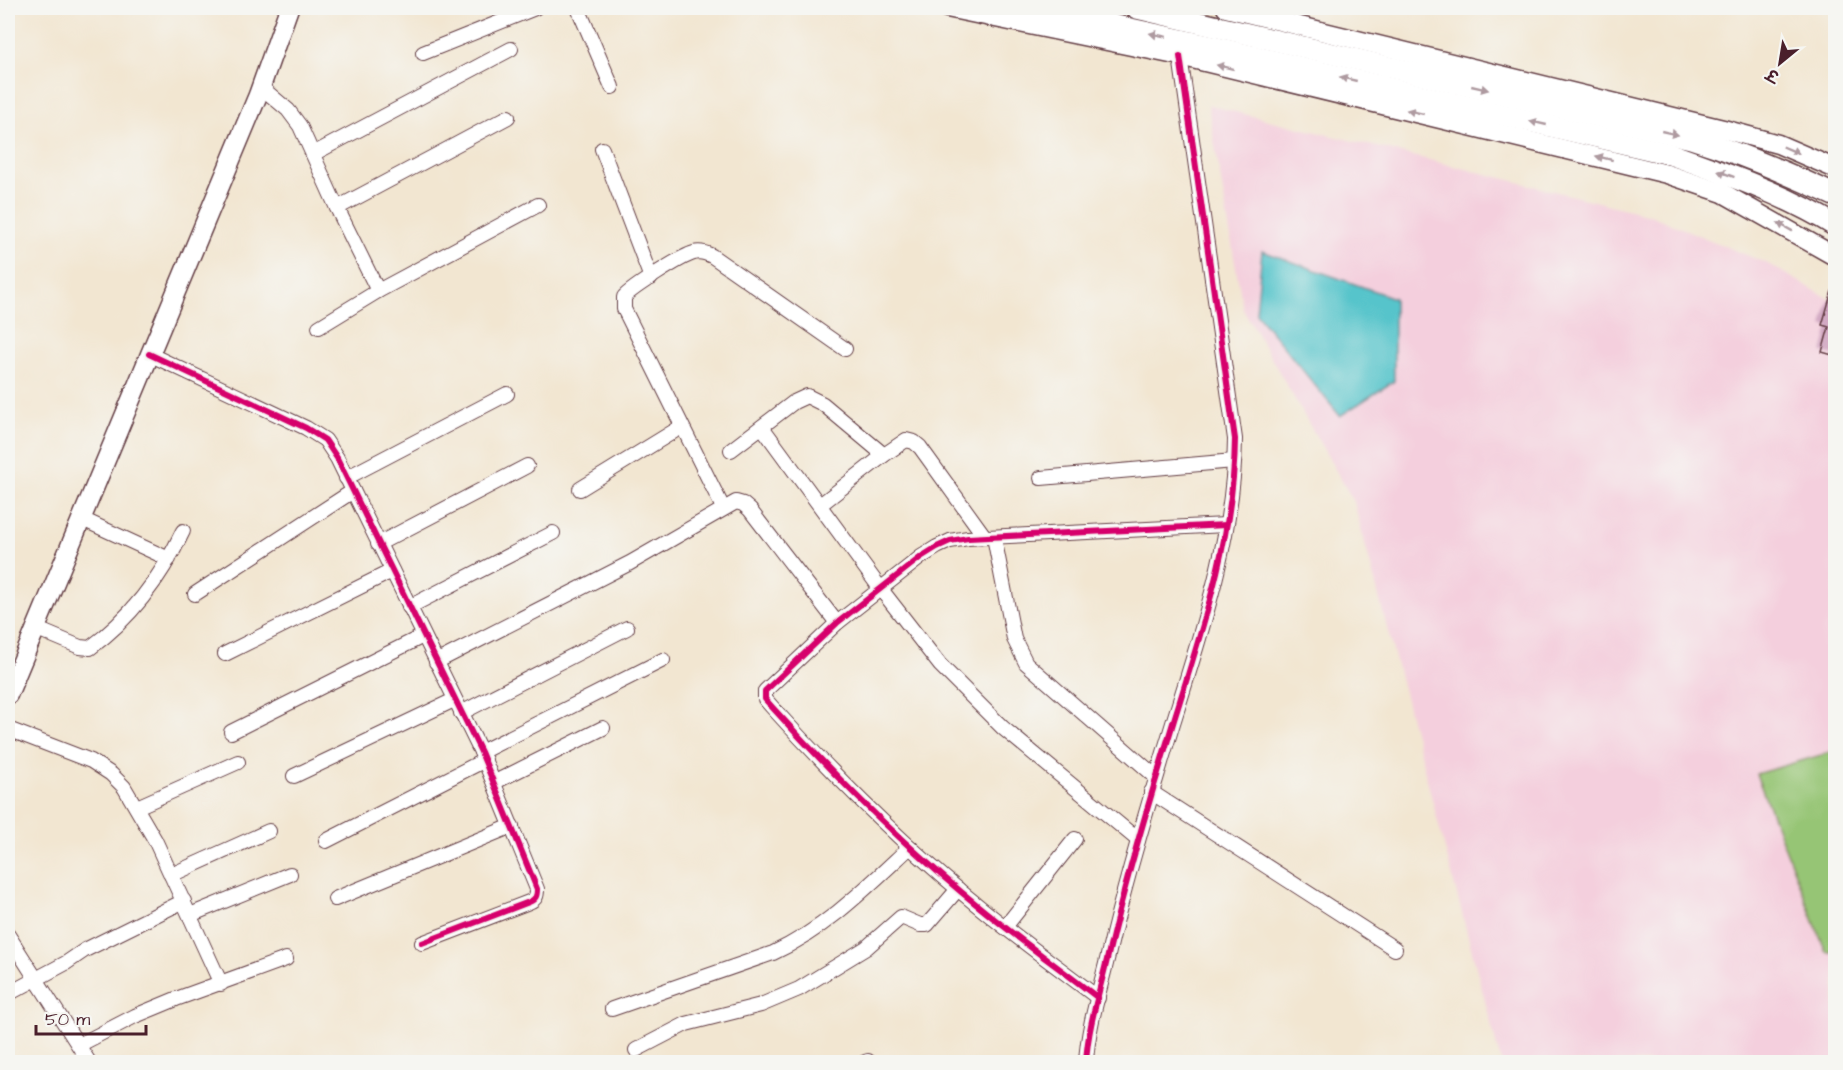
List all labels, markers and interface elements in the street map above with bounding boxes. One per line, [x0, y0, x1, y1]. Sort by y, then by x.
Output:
one-way arrow [1148, 30, 1167, 39]
north arrow [1750, 33, 1810, 93]
one-way arrow [1216, 62, 1234, 72]
text: उ [1762, 62, 1785, 88]
one-way arrow [1339, 73, 1357, 83]
one-way arrow [1471, 84, 1490, 93]
one-way arrow [1406, 107, 1424, 117]
one-way arrow [1529, 118, 1547, 128]
one-way arrow [1661, 129, 1680, 138]
one-way arrow [1783, 145, 1801, 155]
one-way arrow [1595, 153, 1613, 162]
one-way arrow [1717, 168, 1735, 178]
one-way arrow [1776, 222, 1793, 232]
scale bar [36, 998, 146, 1036]
text: 50 m [45, 1007, 90, 1032]

